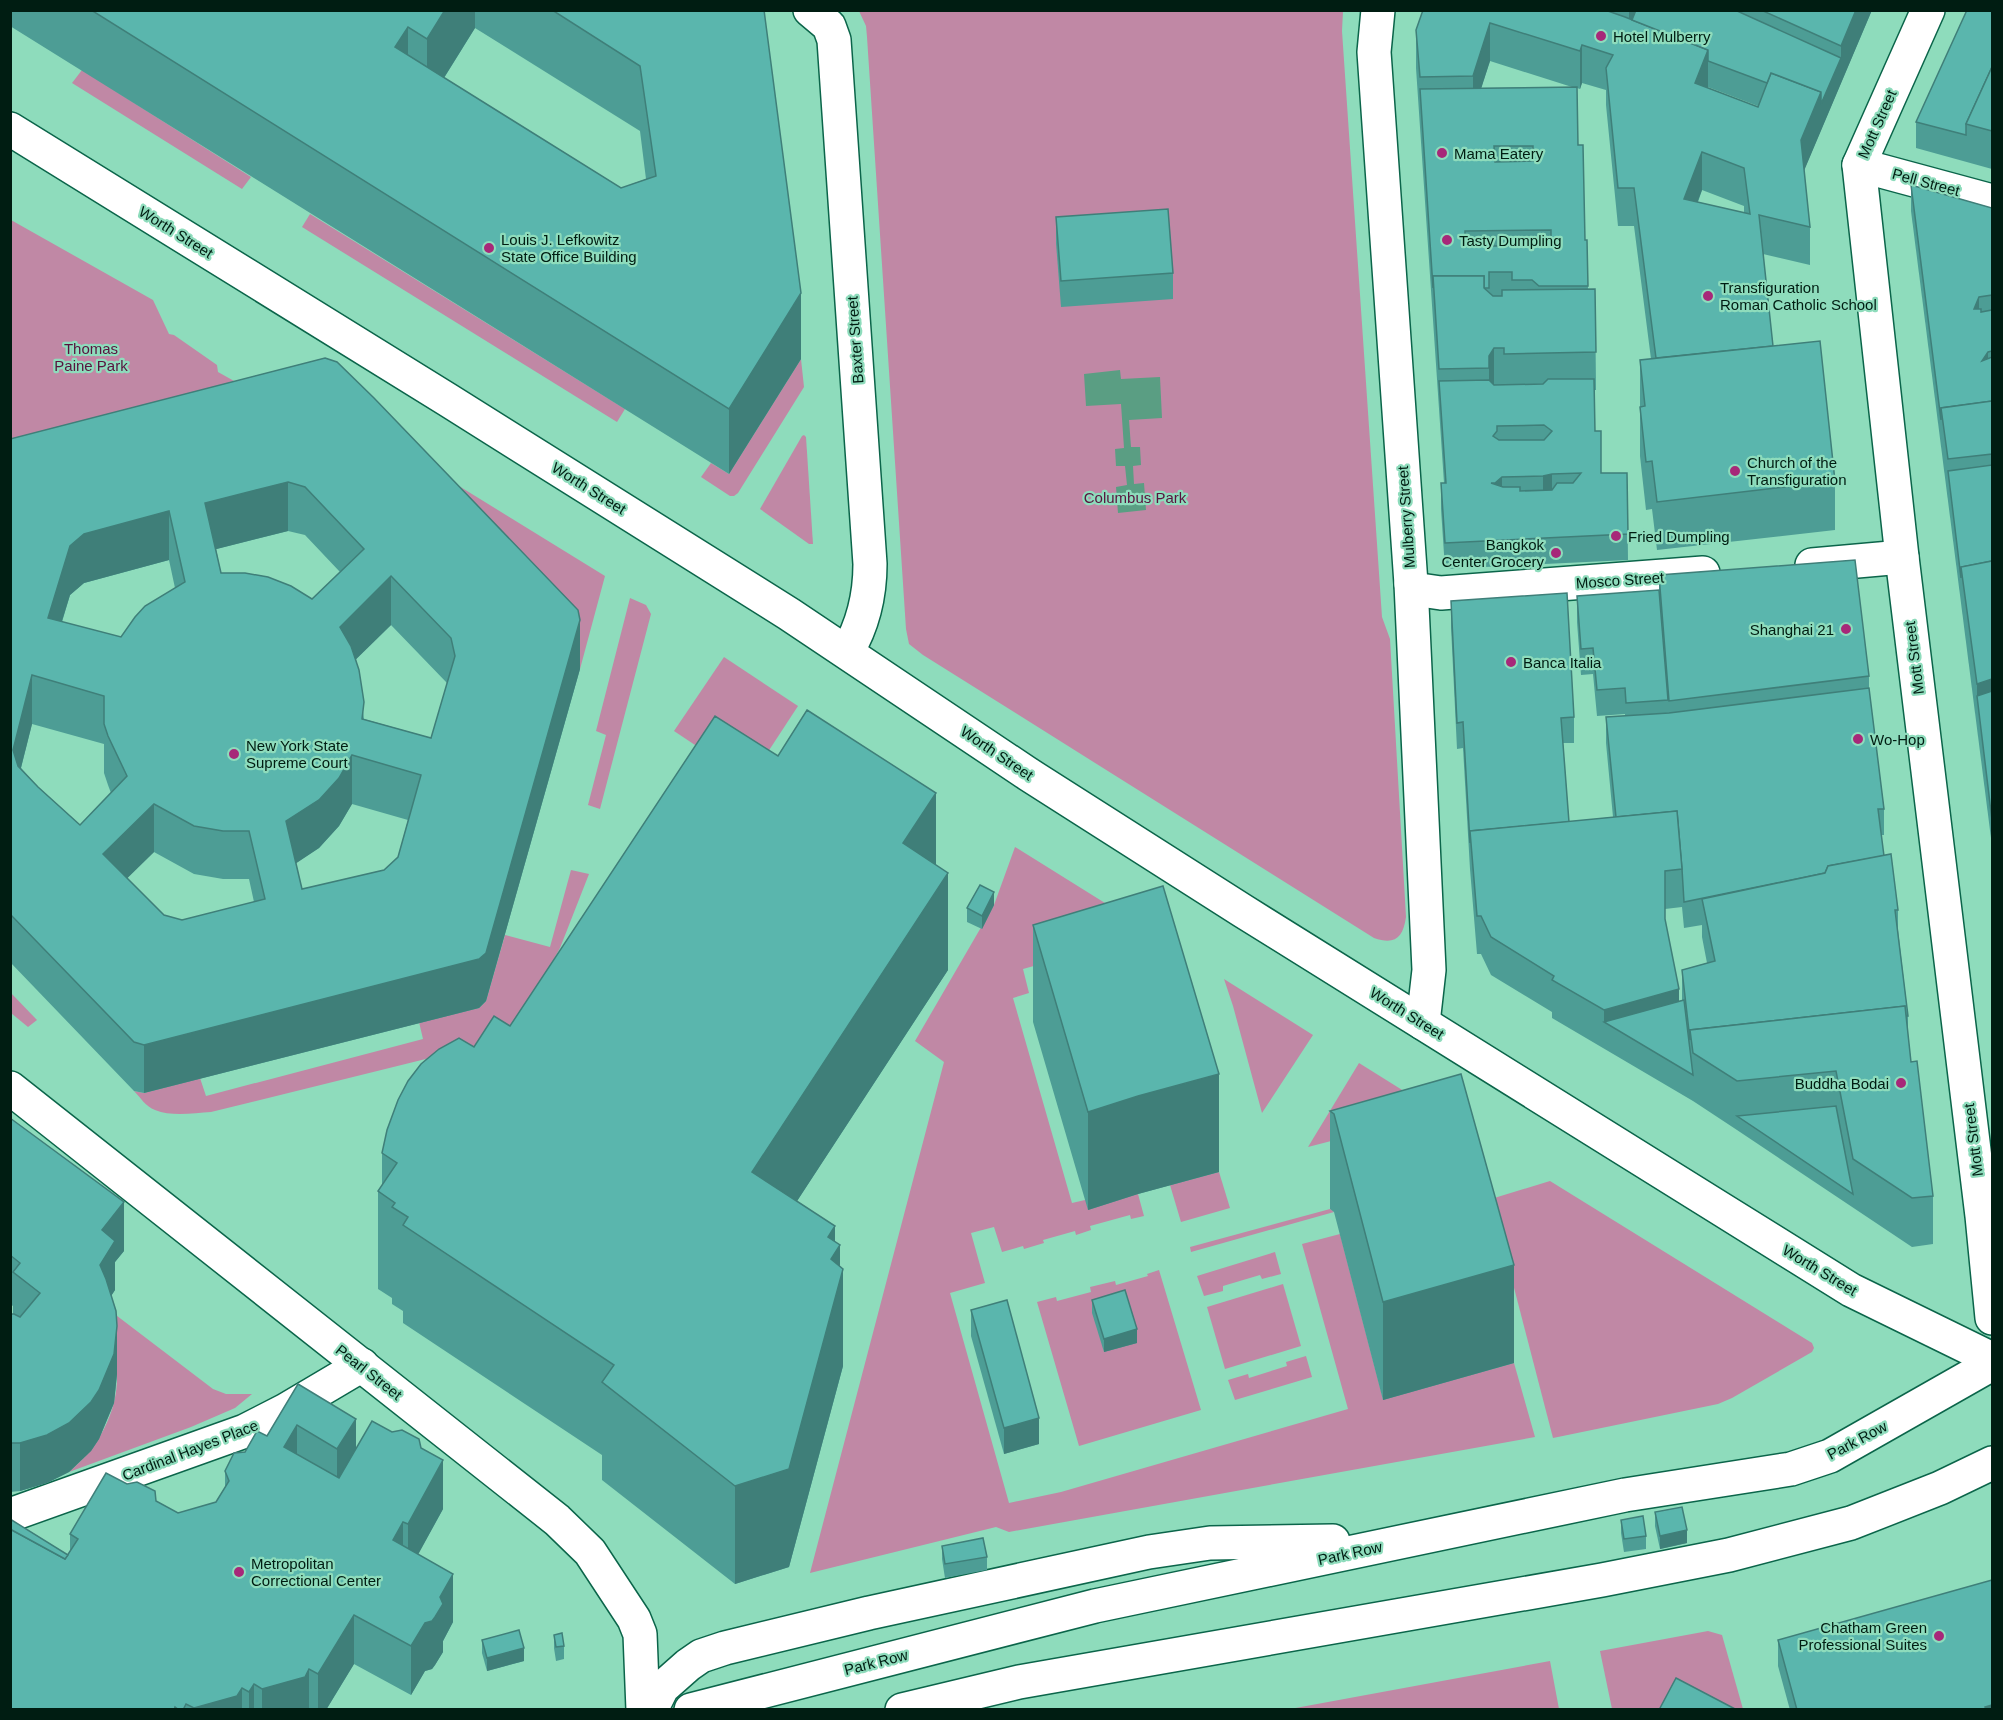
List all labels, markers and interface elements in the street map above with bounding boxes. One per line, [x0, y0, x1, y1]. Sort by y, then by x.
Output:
place label: Hotel Mulberry [1613, 28, 1711, 45]
marker: Hotel Mulberry [1594, 29, 1608, 43]
street label: Mott Street [1854, 86, 1900, 161]
place label: Mama Eatery [1454, 145, 1544, 162]
marker: Mama Eatery [1435, 146, 1449, 160]
street label: Pell Street [1890, 165, 1962, 199]
street label: Worth Street [136, 203, 217, 262]
place label: Louis J. Lefkowitz State Office Building [501, 231, 637, 265]
place label: Tasty Dumpling [1459, 232, 1562, 249]
marker: Tasty Dumpling [1440, 233, 1454, 247]
marker: Louis J. Lefkowitz State Office Building [482, 241, 496, 255]
place label: Transfiguration Roman Catholic School [1720, 279, 1877, 313]
marker: Transfiguration Roman Catholic School [1701, 289, 1715, 303]
street label: Baxter Street [843, 295, 867, 384]
park label: Thomas Paine Park [54, 340, 128, 374]
place label: Church of the Transfiguration [1747, 454, 1847, 488]
street label: Worth Street [549, 459, 630, 518]
street label: Mulberry Street [1394, 464, 1418, 569]
marker: Church of the Transfiguration [1728, 464, 1742, 478]
park label: Columbus Park [1084, 489, 1187, 506]
place label: Fried Dumpling [1628, 528, 1730, 545]
marker: Fried Dumpling [1609, 529, 1623, 543]
place label: Bangkok Center Grocery [1441, 536, 1544, 570]
marker: Bangkok Center Grocery [1549, 546, 1563, 560]
street label: Mosco Street [1575, 568, 1665, 592]
street label: Mott Street [1901, 620, 1927, 695]
place label: Shanghai 21 [1750, 621, 1834, 638]
marker: Shanghai 21 [1839, 622, 1853, 636]
place label: Banca Italia [1523, 654, 1602, 671]
marker: Banca Italia [1504, 655, 1518, 669]
street label: Worth Street [957, 722, 1037, 784]
place label: Wo-Hop [1870, 731, 1925, 748]
marker: Wo-Hop [1851, 732, 1865, 746]
place label: New York State Supreme Court [246, 737, 349, 771]
marker: New York State Supreme Court [227, 747, 241, 761]
street label: Worth Street [1367, 984, 1448, 1043]
place label: Buddha Bodai [1795, 1075, 1889, 1092]
marker: Buddha Bodai [1894, 1076, 1908, 1090]
street label: Mott Street [1960, 1102, 1986, 1177]
street label: Worth Street [1780, 1241, 1861, 1299]
street label: Pearl Street [333, 1341, 406, 1404]
street label: Cardinal Hayes Place [120, 1416, 260, 1484]
street label: Park Row [1824, 1417, 1890, 1463]
street label: Park Row [1316, 1538, 1384, 1568]
place label: Metropolitan Correctional Center [251, 1555, 381, 1589]
marker: Metropolitan Correctional Center [232, 1565, 246, 1579]
place label: Chatham Green Professional Suites [1799, 1619, 1927, 1653]
marker: Chatham Green Professional Suites [1932, 1629, 1946, 1643]
street label: Park Row [842, 1646, 910, 1678]

